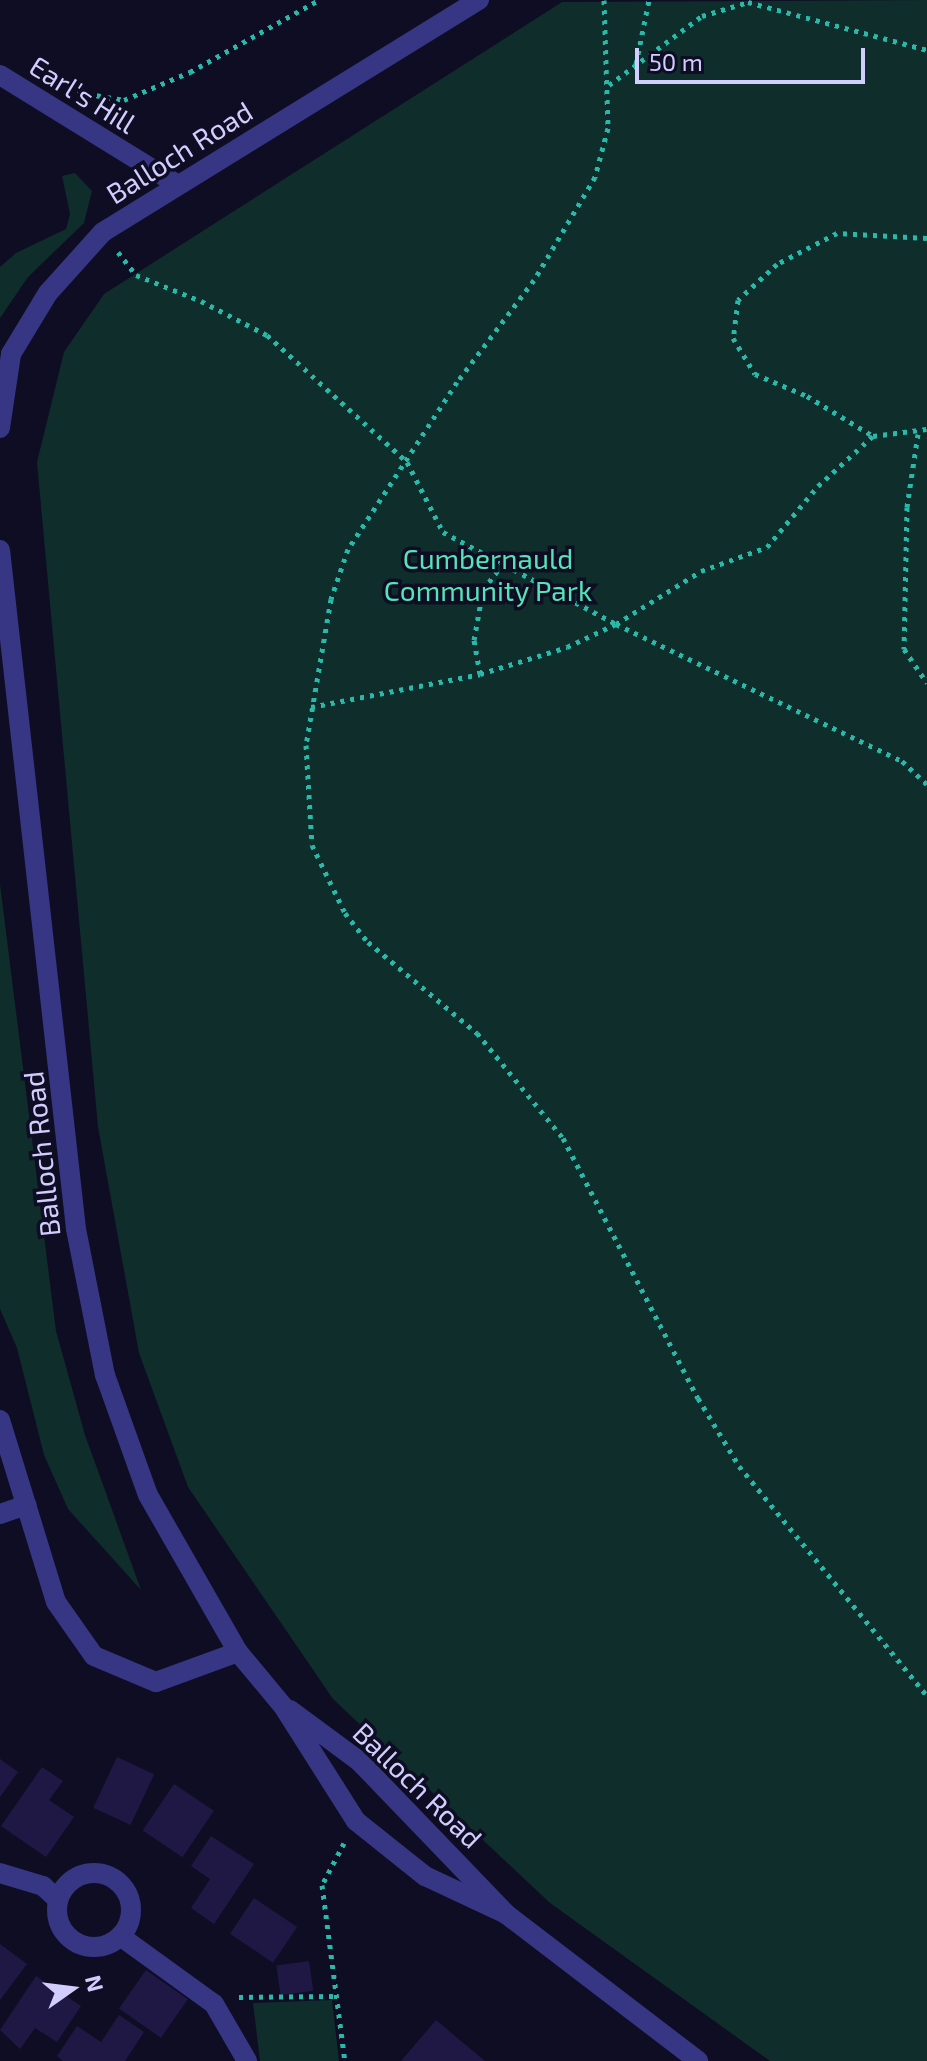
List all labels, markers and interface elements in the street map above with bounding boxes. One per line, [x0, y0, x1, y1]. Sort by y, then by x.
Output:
scale bar [639, 32, 869, 82]
text: 50 m [649, 47, 703, 76]
street label: Earl's Hill [24, 48, 142, 140]
street label: Balloch Road [100, 94, 258, 210]
park label: Cumbernauld Community Park [383, 541, 593, 607]
street label: Balloch Road [16, 1070, 66, 1238]
street label: Balloch Road [347, 1715, 489, 1855]
north arrow [32, 1949, 112, 2029]
text: N [81, 1972, 110, 1994]

